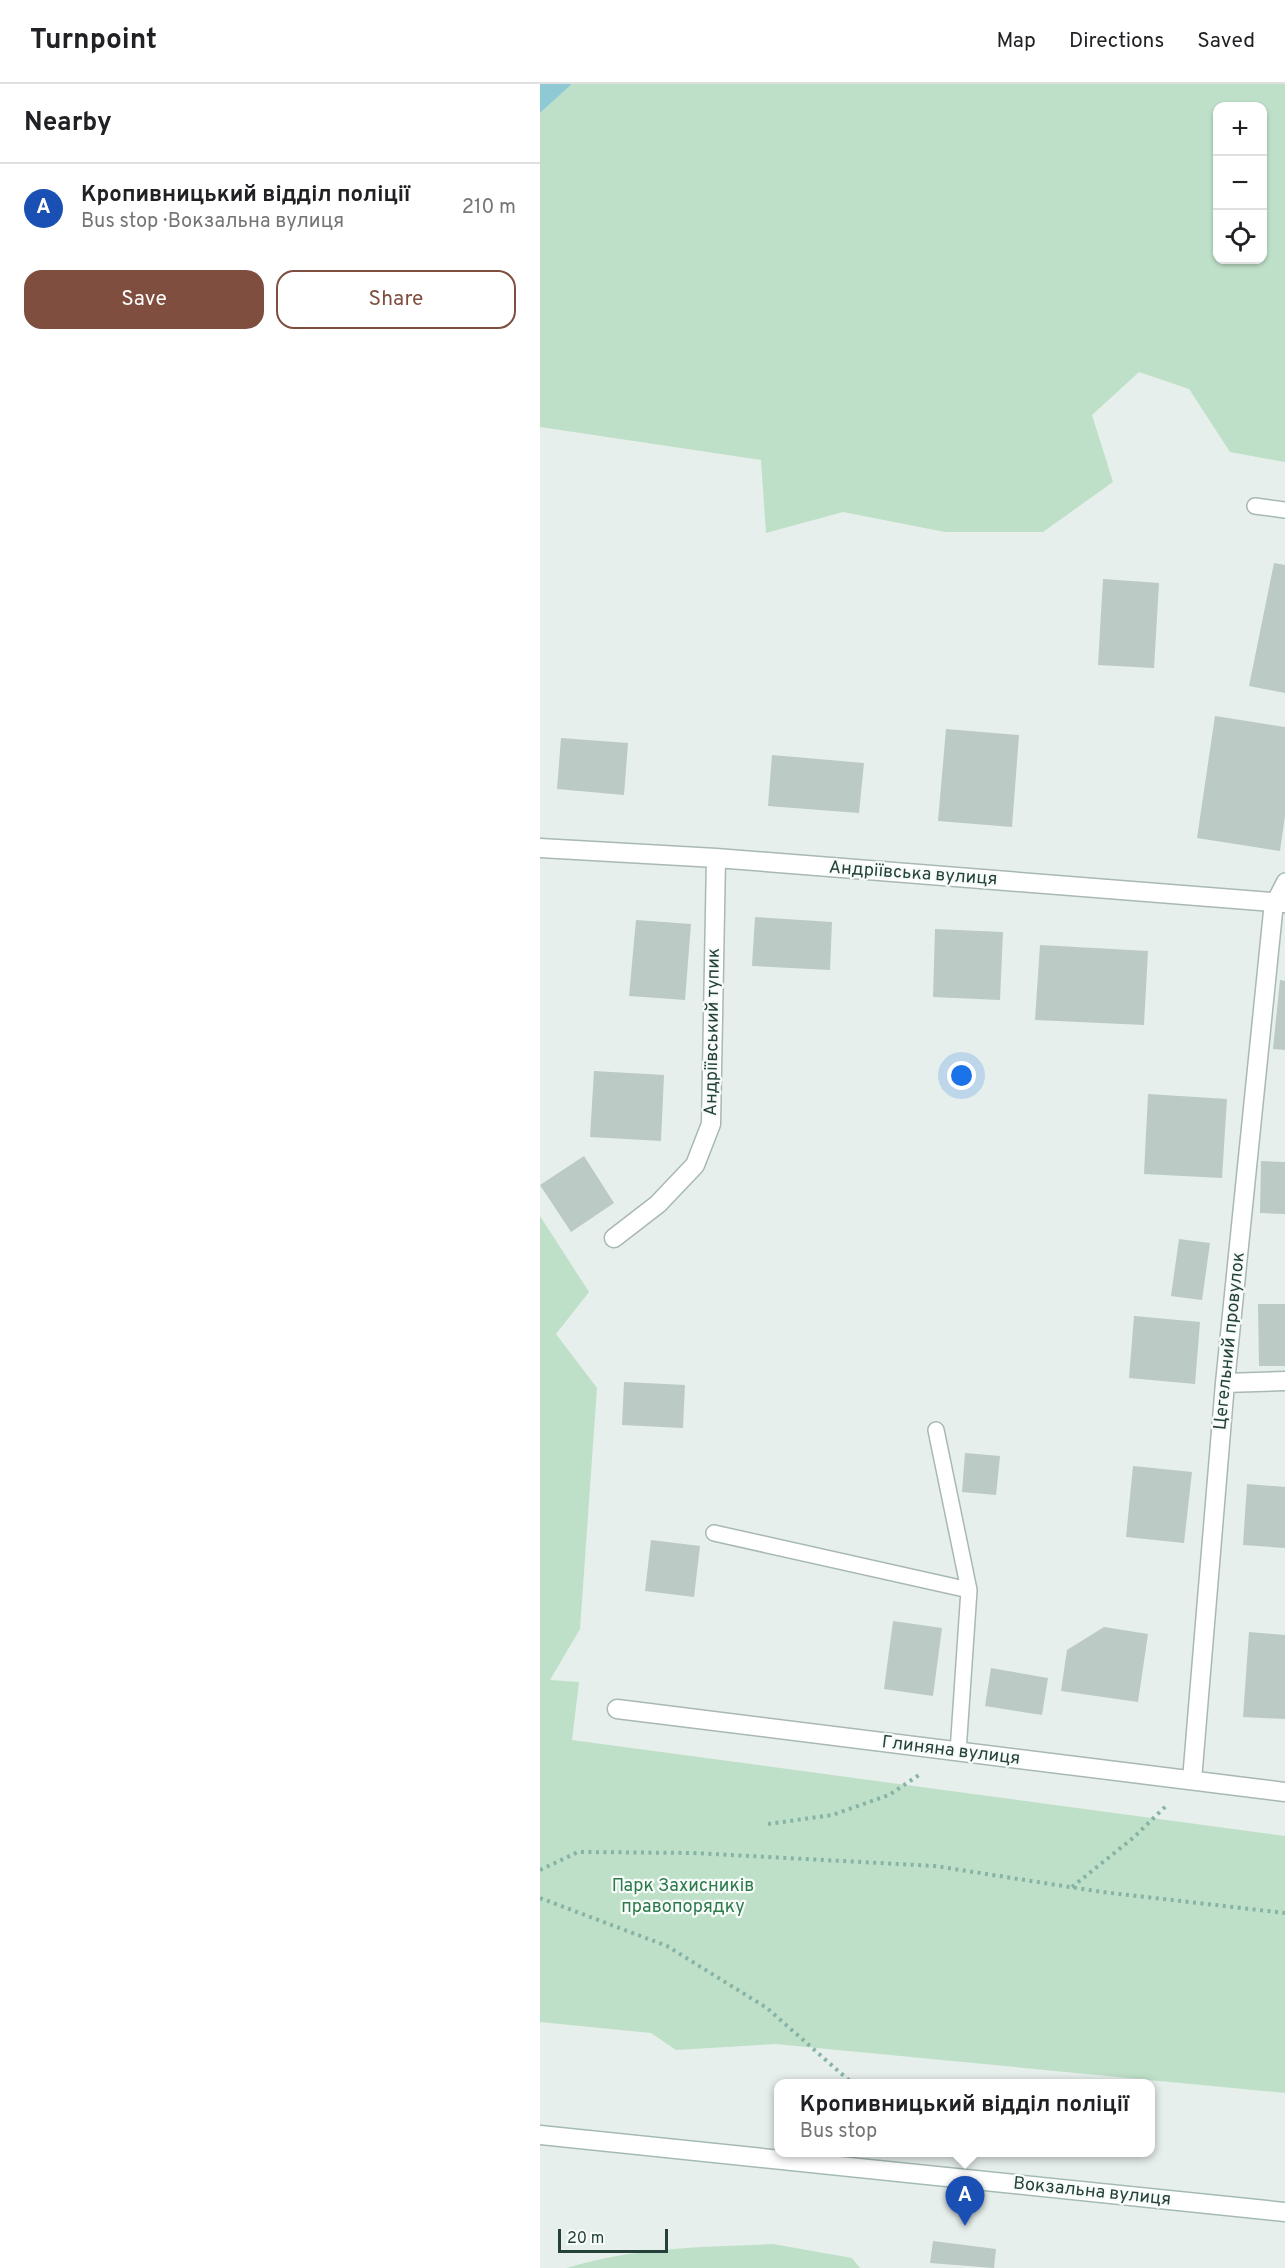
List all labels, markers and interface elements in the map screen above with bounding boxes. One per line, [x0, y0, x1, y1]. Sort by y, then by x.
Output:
text: Turnpoint [30, 23, 157, 59]
text: Map [996, 28, 1036, 55]
text: Directions [1069, 28, 1164, 55]
text: Saved [1197, 28, 1255, 55]
map controls [1213, 102, 1267, 264]
button: + [1213, 102, 1267, 156]
text: Nearby [24, 107, 112, 140]
button: − [1213, 156, 1267, 210]
text: Кропивницький відділ поліції [81, 182, 410, 209]
text: A [36, 195, 51, 221]
text: 210 m [462, 195, 516, 221]
text: Bus stop · Вокзальна вулиця [81, 209, 344, 235]
button: locate [1213, 210, 1267, 264]
button: Save [24, 270, 264, 329]
button: Share [276, 270, 516, 329]
street label: Андріївська вулиця [828, 857, 998, 891]
street label: Андріївський тупик [700, 948, 726, 1116]
your location [947, 1061, 976, 1090]
street label: Цегельний провулок [1209, 1251, 1251, 1431]
street label: Глиняна вулиця [881, 1731, 1021, 1771]
park label: Парк Захисників правопорядку [612, 1875, 754, 1919]
popup [774, 2079, 1155, 2157]
text: Кропивницький відділ поліції [800, 2092, 1129, 2119]
text: Bus stop [800, 2119, 877, 2145]
street label: Вокзальна вулиця [1012, 2172, 1172, 2212]
pin: A [946, 2176, 984, 2226]
scale bar [558, 2226, 668, 2254]
text: 20 m [567, 2229, 604, 2249]

